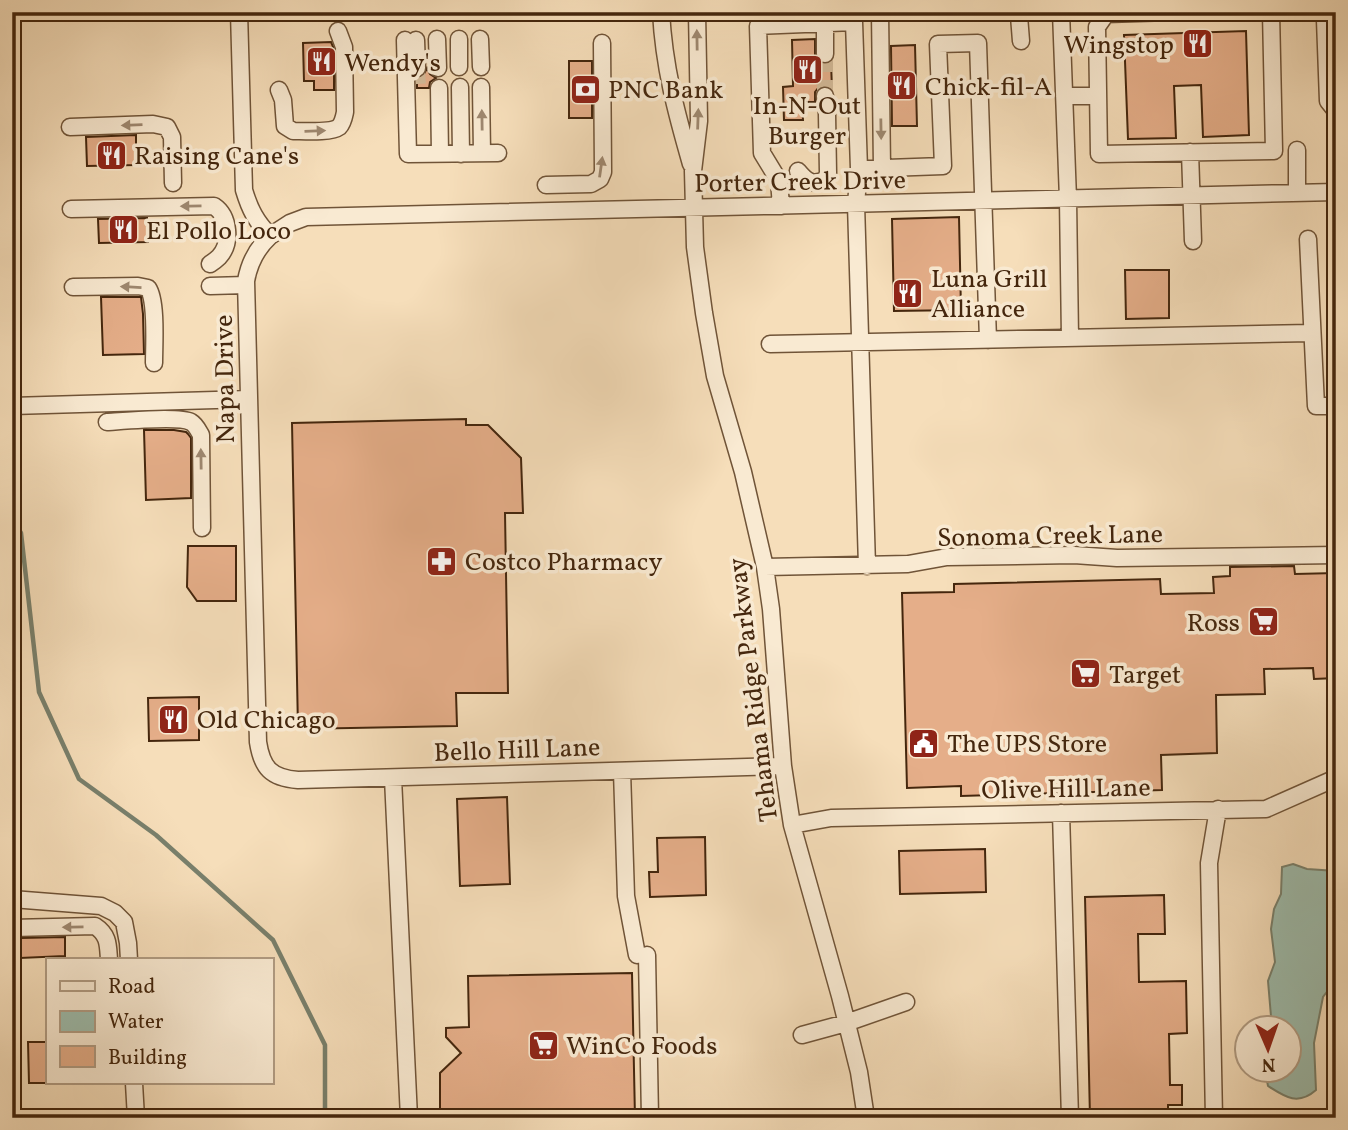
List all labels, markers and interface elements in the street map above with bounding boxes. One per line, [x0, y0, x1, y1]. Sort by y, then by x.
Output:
restaurant icon: Wingstop [1180, 27, 1214, 61]
one-way arrow [692, 28, 703, 50]
place label: Wingstop [1063, 28, 1174, 64]
restaurant icon: Wendy's [304, 45, 338, 79]
place label: Wendy's [344, 46, 441, 82]
restaurant icon: In-N-Out Burger [790, 53, 824, 87]
restaurant icon: Chick-fil-A [885, 69, 919, 103]
place label: Chick-fil-A [925, 70, 1052, 106]
bank icon: PNC Bank [568, 72, 602, 106]
place label: PNC Bank [608, 73, 723, 109]
place label: In-N-Out Burger [753, 89, 861, 155]
one-way arrow [693, 108, 704, 130]
one-way arrow [476, 109, 487, 131]
one-way arrow [121, 119, 143, 131]
one-way arrow [875, 119, 887, 141]
one-way arrow [305, 125, 327, 136]
restaurant icon: Raising Cane's [94, 138, 128, 172]
place label: Raising Cane's [134, 139, 299, 175]
one-way arrow [596, 155, 607, 177]
street label: Porter Creek Drive [694, 163, 906, 203]
one-way arrow [179, 201, 201, 212]
restaurant icon: El Pollo Loco [106, 213, 140, 247]
place label: El Pollo Loco [146, 214, 291, 250]
place label: Luna Grill Alliance [931, 262, 1047, 328]
restaurant icon: Luna Grill Alliance [891, 276, 925, 310]
one-way arrow [120, 281, 142, 292]
street label: Napa Drive [207, 314, 245, 444]
one-way arrow [195, 448, 207, 470]
street label: Sonoma Creek Lane [937, 517, 1163, 557]
pharmacy icon: Costco Pharmacy [425, 544, 459, 578]
place label: Costco Pharmacy [465, 545, 663, 581]
street label: Tehama Ridge Parkway [720, 556, 788, 824]
supermarket icon: Ross [1246, 605, 1280, 639]
place label: Ross [1187, 606, 1240, 642]
supermarket icon: Target [1069, 657, 1103, 691]
place label: Target [1109, 658, 1181, 694]
restaurant icon: Old Chicago [157, 702, 191, 736]
place label: Old Chicago [197, 703, 336, 739]
public building icon: The UPS Store [907, 726, 941, 760]
place label: The UPS Store [947, 727, 1107, 763]
street label: Bello Hill Lane [433, 730, 601, 772]
street label: Olive Hill Lane [981, 771, 1151, 809]
one-way arrow [62, 921, 84, 933]
legend [46, 958, 273, 1084]
text: Road [108, 973, 155, 1002]
text: Water [108, 1008, 164, 1037]
north arrow [1232, 1014, 1302, 1084]
supermarket icon: WinCo Foods [526, 1028, 560, 1062]
place label: WinCo Foods [566, 1029, 717, 1065]
text: Building [108, 1044, 187, 1073]
text: N [1261, 1051, 1276, 1077]

